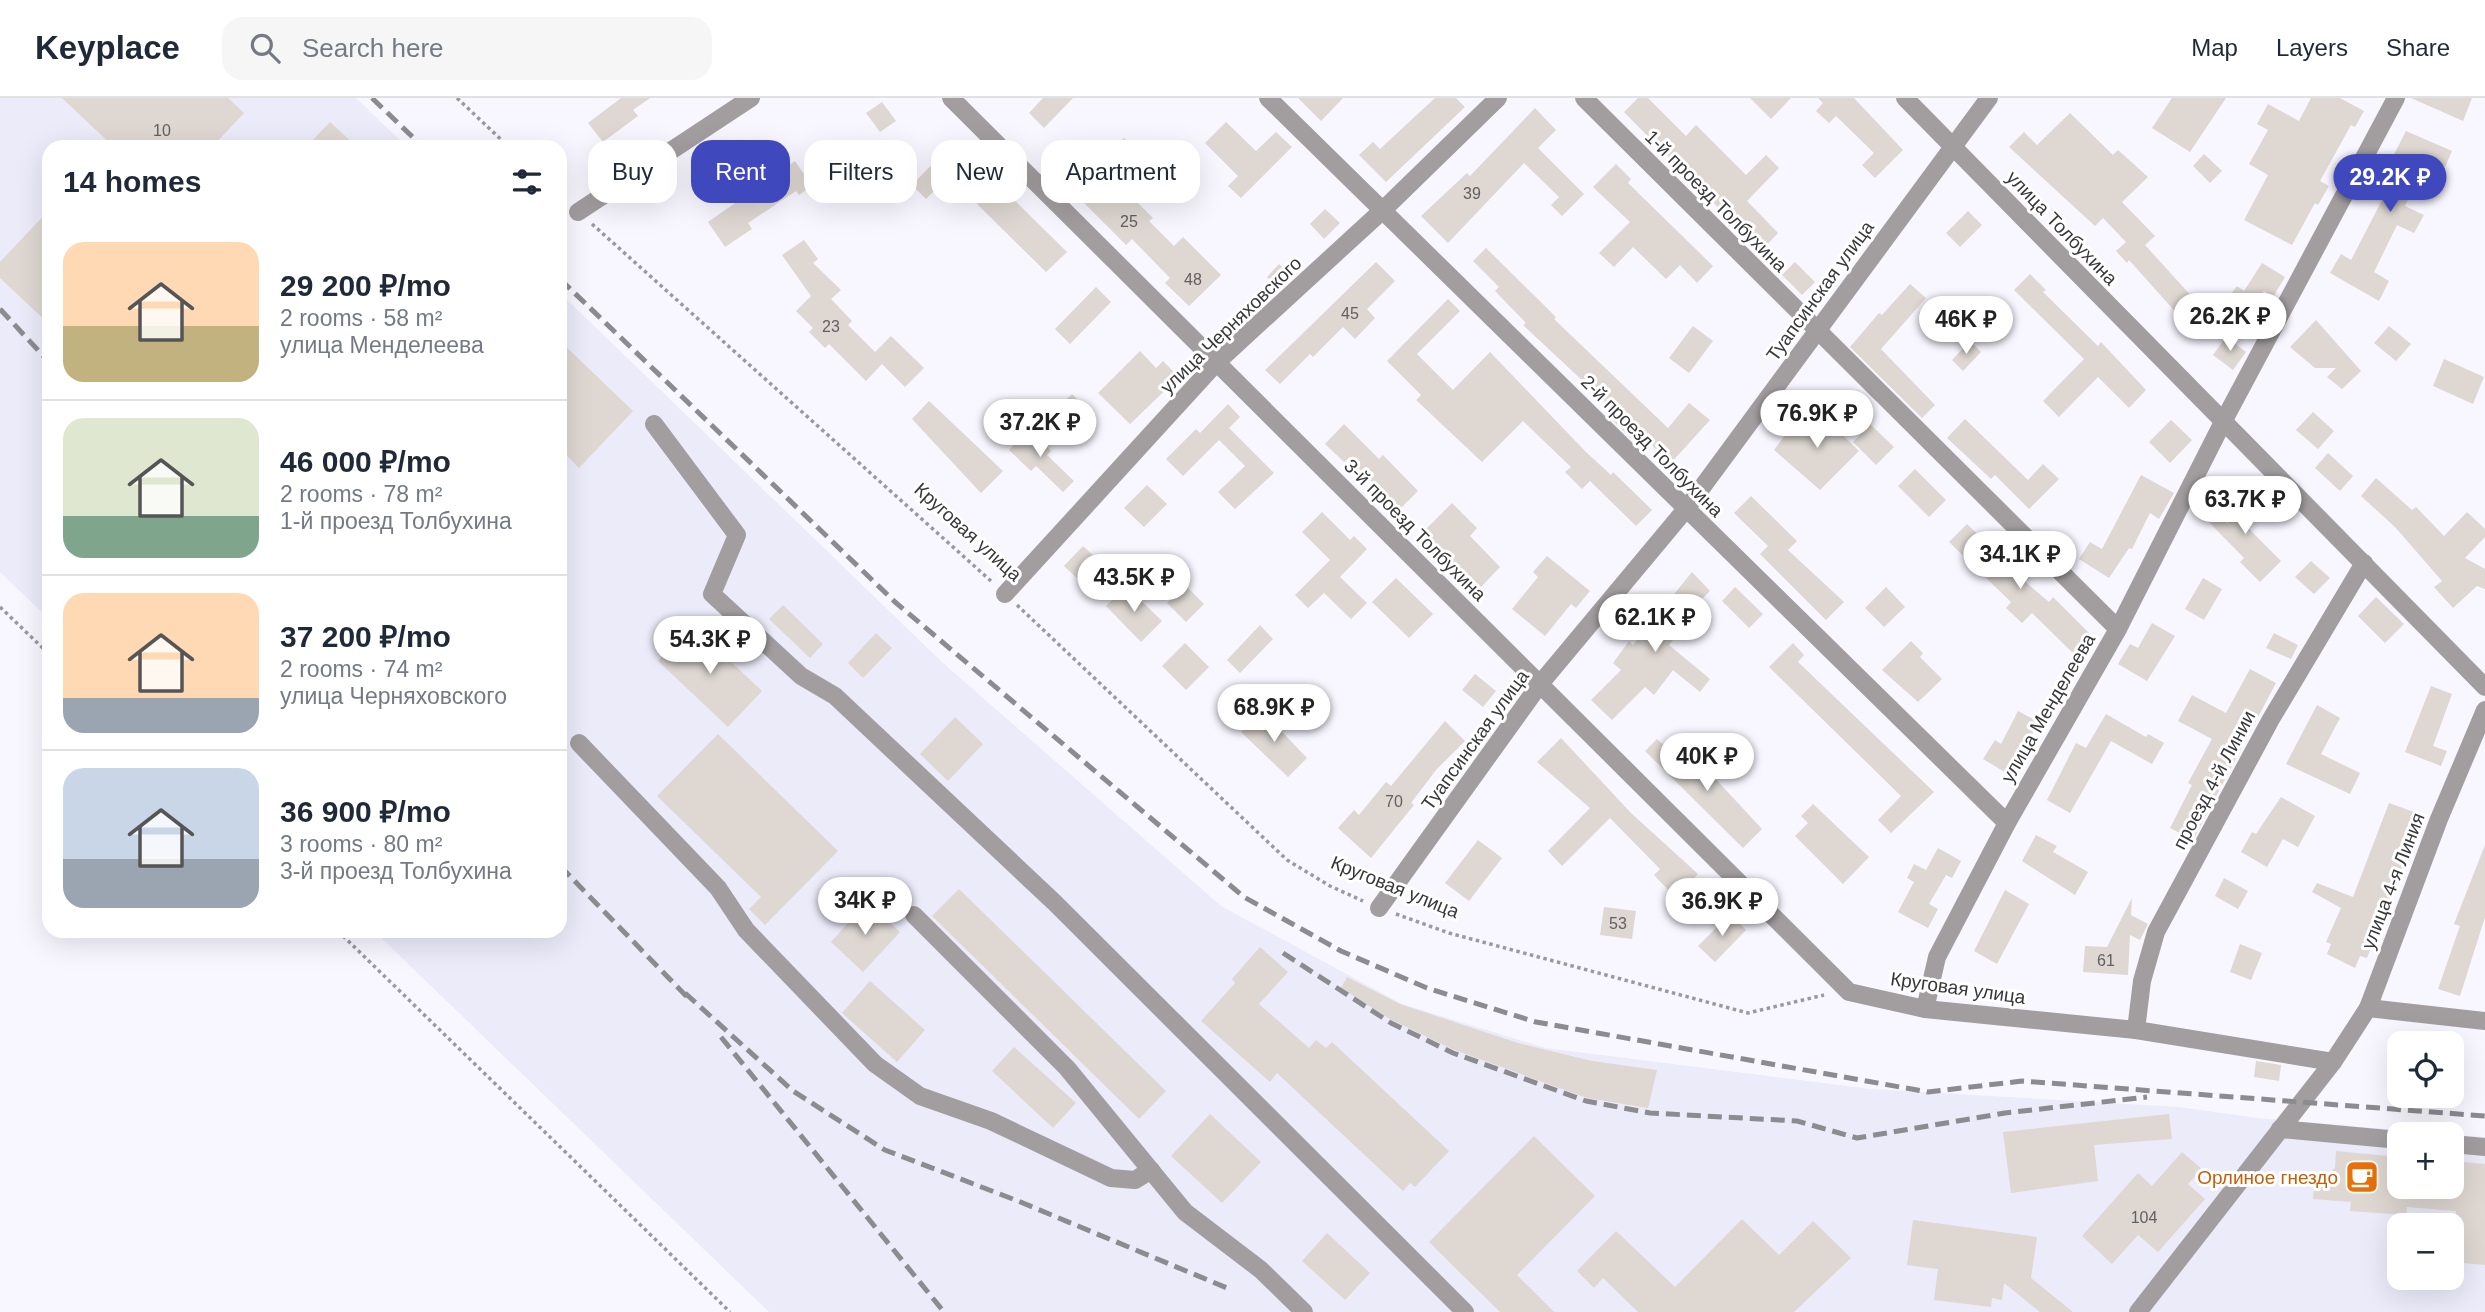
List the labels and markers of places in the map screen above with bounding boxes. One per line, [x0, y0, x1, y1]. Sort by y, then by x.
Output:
pin: 29.2K ₽ [2325, 155, 2455, 214]
pin: 26.2K ₽ [2165, 294, 2295, 353]
pin: 46K ₽ [1917, 296, 2015, 356]
pin: 76.9K ₽ [1752, 390, 1882, 450]
pin: 37.2K ₽ [975, 400, 1105, 459]
pin: 63.7K ₽ [2180, 476, 2310, 536]
pin: 34.1K ₽ [1955, 532, 2085, 591]
pin: 43.5K ₽ [1069, 554, 1199, 614]
pin: 62.1K ₽ [1590, 594, 1720, 654]
pin: 54.3K ₽ [645, 616, 775, 676]
pin: 68.9K ₽ [1209, 684, 1339, 744]
pin: 40K ₽ [1658, 734, 1756, 793]
pin: 34K ₽ [816, 878, 914, 937]
pin: 36.9K ₽ [1657, 878, 1787, 938]
cafe icon: Орлиное гнездо [2343, 1158, 2381, 1196]
place label: Орлиное гнездо [2197, 1167, 2338, 1188]

